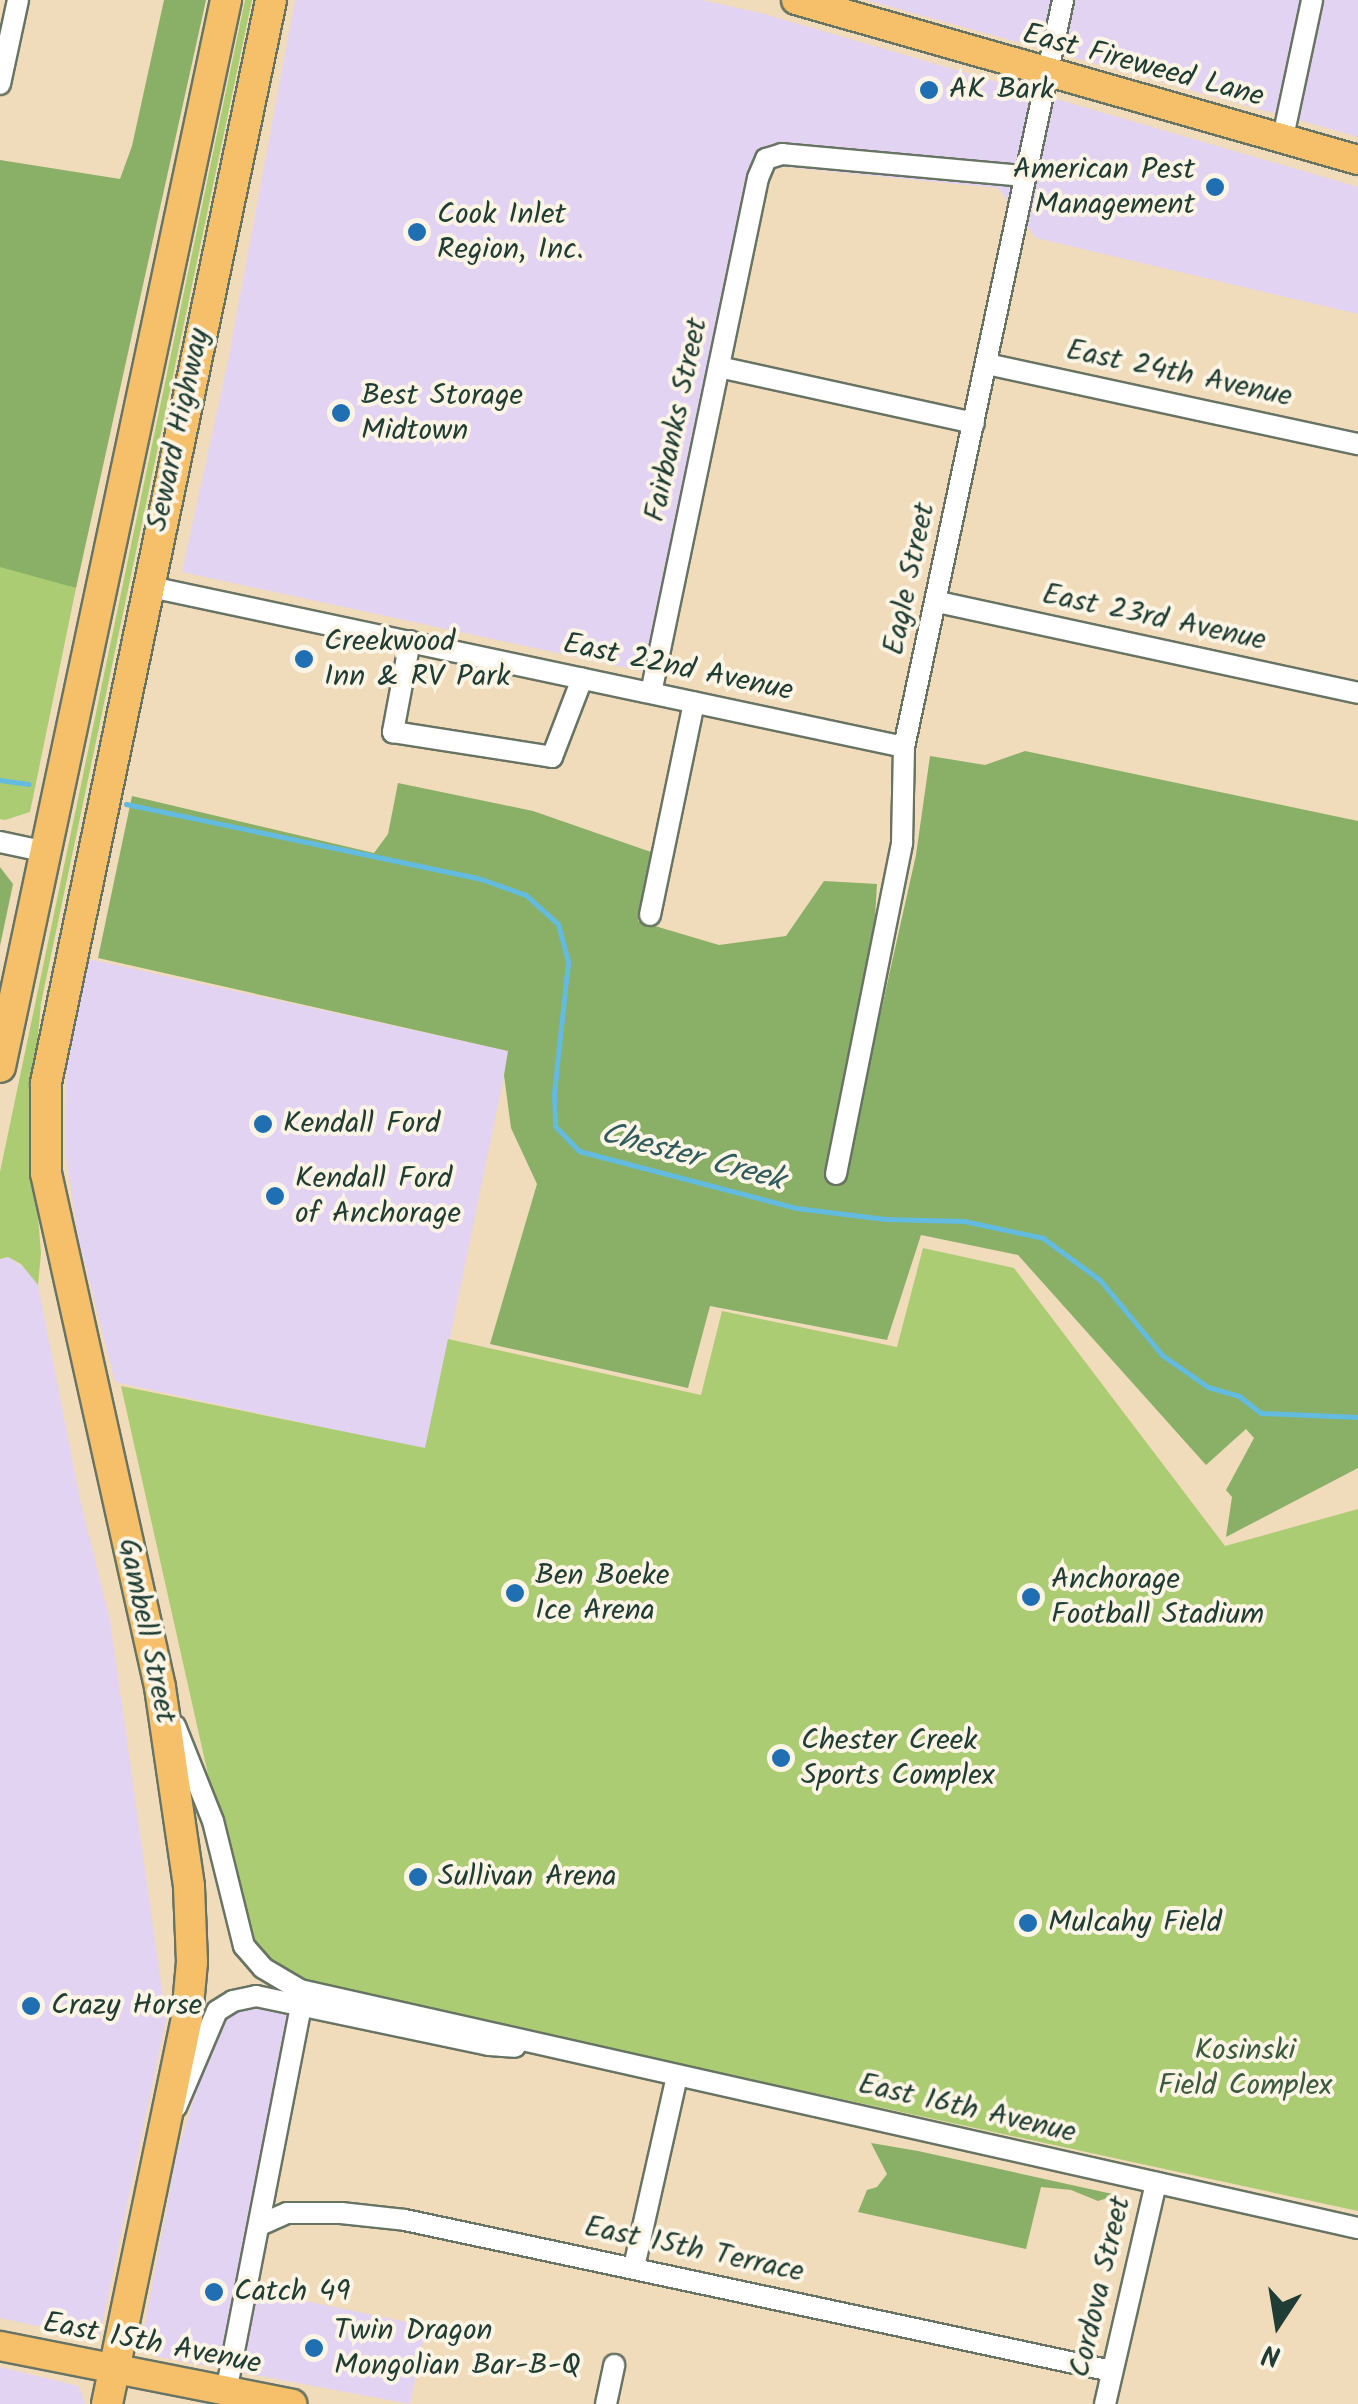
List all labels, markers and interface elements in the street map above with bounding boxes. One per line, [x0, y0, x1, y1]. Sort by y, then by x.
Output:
street label: East Fireweed Lane [1018, 16, 1268, 116]
place label: AK Bark [949, 72, 1054, 108]
marker: AK Bark [918, 79, 940, 101]
place label: American Pest Management [1013, 152, 1195, 222]
marker: American Pest Management [1204, 176, 1226, 198]
place label: Cook Inlet Region, Inc. [437, 197, 584, 268]
marker: Cook Inlet Region, Inc. [406, 221, 428, 243]
street label: Fairbanks Street [638, 315, 716, 525]
street label: Seward Highway [140, 325, 218, 535]
street label: East 24th Avenue [1063, 332, 1295, 416]
place label: Best Storage Midtown [361, 378, 523, 448]
marker: Best Storage Midtown [330, 402, 352, 424]
street label: Eagle Street [876, 500, 944, 658]
street label: East 23rd Avenue [1039, 577, 1269, 659]
place label: Creekwood Inn & RV Park [324, 624, 510, 694]
street label: East 22nd Avenue [560, 626, 796, 710]
marker: Creekwood Inn & RV Park [293, 648, 315, 670]
place label: Kendall Ford [283, 1106, 440, 1142]
marker: Kendall Ford [252, 1113, 274, 1135]
water label: Chester Creek [596, 1115, 788, 1201]
place label: Kendall Ford of Anchorage [295, 1161, 461, 1232]
marker: Kendall Ford of Anchorage [264, 1185, 286, 1207]
street label: Gambell Street [109, 1535, 183, 1727]
place label: Ben Boeke Ice Arena [535, 1558, 669, 1628]
place label: Anchorage Football Stadium [1051, 1562, 1264, 1632]
marker: Ben Boeke Ice Arena [504, 1582, 526, 1604]
marker: Anchorage Football Stadium [1020, 1586, 1042, 1608]
place label: Chester Creek Sports Complex [801, 1723, 995, 1794]
marker: Chester Creek Sports Complex [770, 1747, 792, 1769]
place label: Sullivan Arena [438, 1859, 617, 1895]
marker: Sullivan Arena [407, 1866, 429, 1888]
place label: Mulcahy Field [1048, 1905, 1222, 1941]
marker: Mulcahy Field [1017, 1912, 1039, 1934]
place label: Crazy Horse [51, 1988, 202, 2024]
marker: Crazy Horse [20, 1995, 42, 2017]
park label: Kosinski Field Complex [1158, 2033, 1332, 2104]
street label: East 16th Avenue [855, 2066, 1079, 2152]
street label: Cordova Street [1063, 2193, 1139, 2381]
street label: East 15th Terrace [581, 2209, 807, 2291]
place label: Catch 49 [234, 2274, 350, 2310]
north arrow [1228, 2274, 1328, 2374]
marker: Catch 49 [203, 2281, 225, 2303]
street label: East 15th Avenue [40, 2305, 264, 2383]
place label: Twin Dragon Mongolian Bar-B-Q [334, 2313, 581, 2384]
text: N [1258, 2330, 1285, 2378]
marker: Twin Dragon Mongolian Bar-B-Q [303, 2337, 325, 2359]

